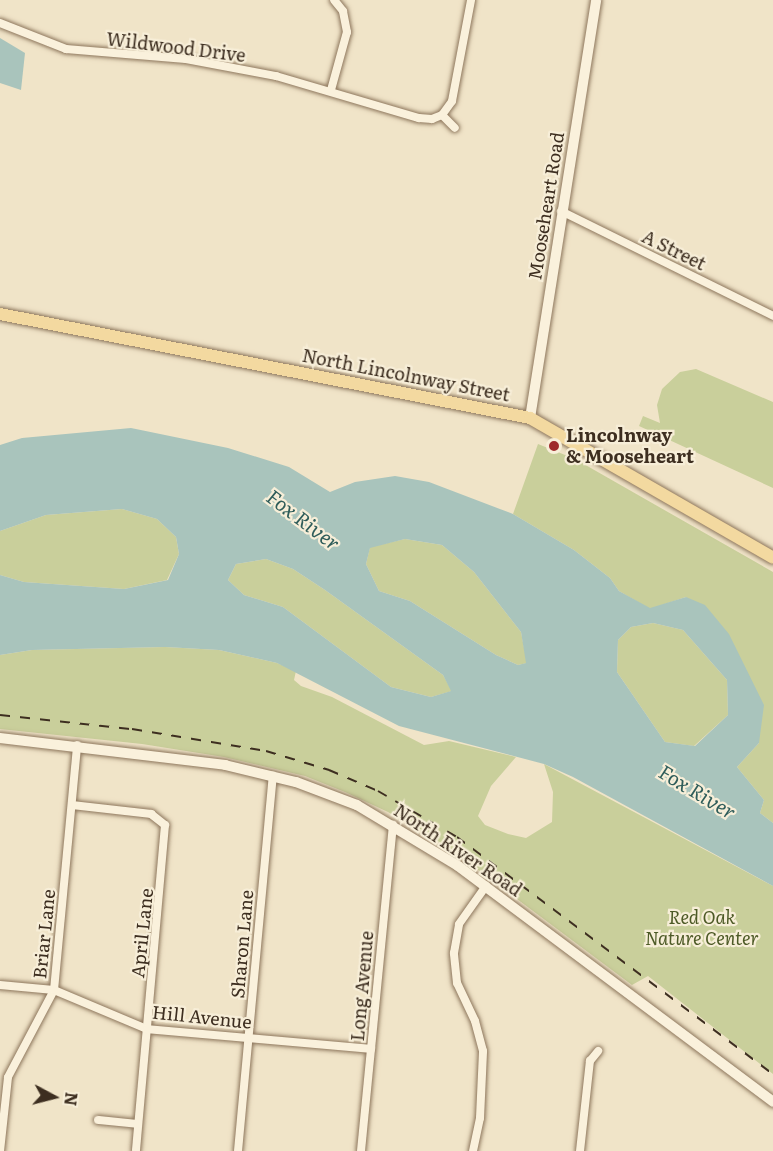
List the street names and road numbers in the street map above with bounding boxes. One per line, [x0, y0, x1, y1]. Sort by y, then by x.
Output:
street label: Wildwood Drive [105, 28, 247, 66]
street label: Mooseheart Road [524, 131, 568, 281]
street label: A Street [639, 225, 709, 275]
street label: North Lincolnway Street [300, 344, 512, 406]
street label: North River Road [390, 799, 526, 901]
street label: April Lane [127, 887, 157, 979]
street label: Briar Lane [29, 888, 59, 980]
street label: Sharon Lane [227, 889, 257, 999]
street label: Long Avenue [346, 930, 378, 1042]
street label: Hill Avenue [151, 1001, 253, 1033]

